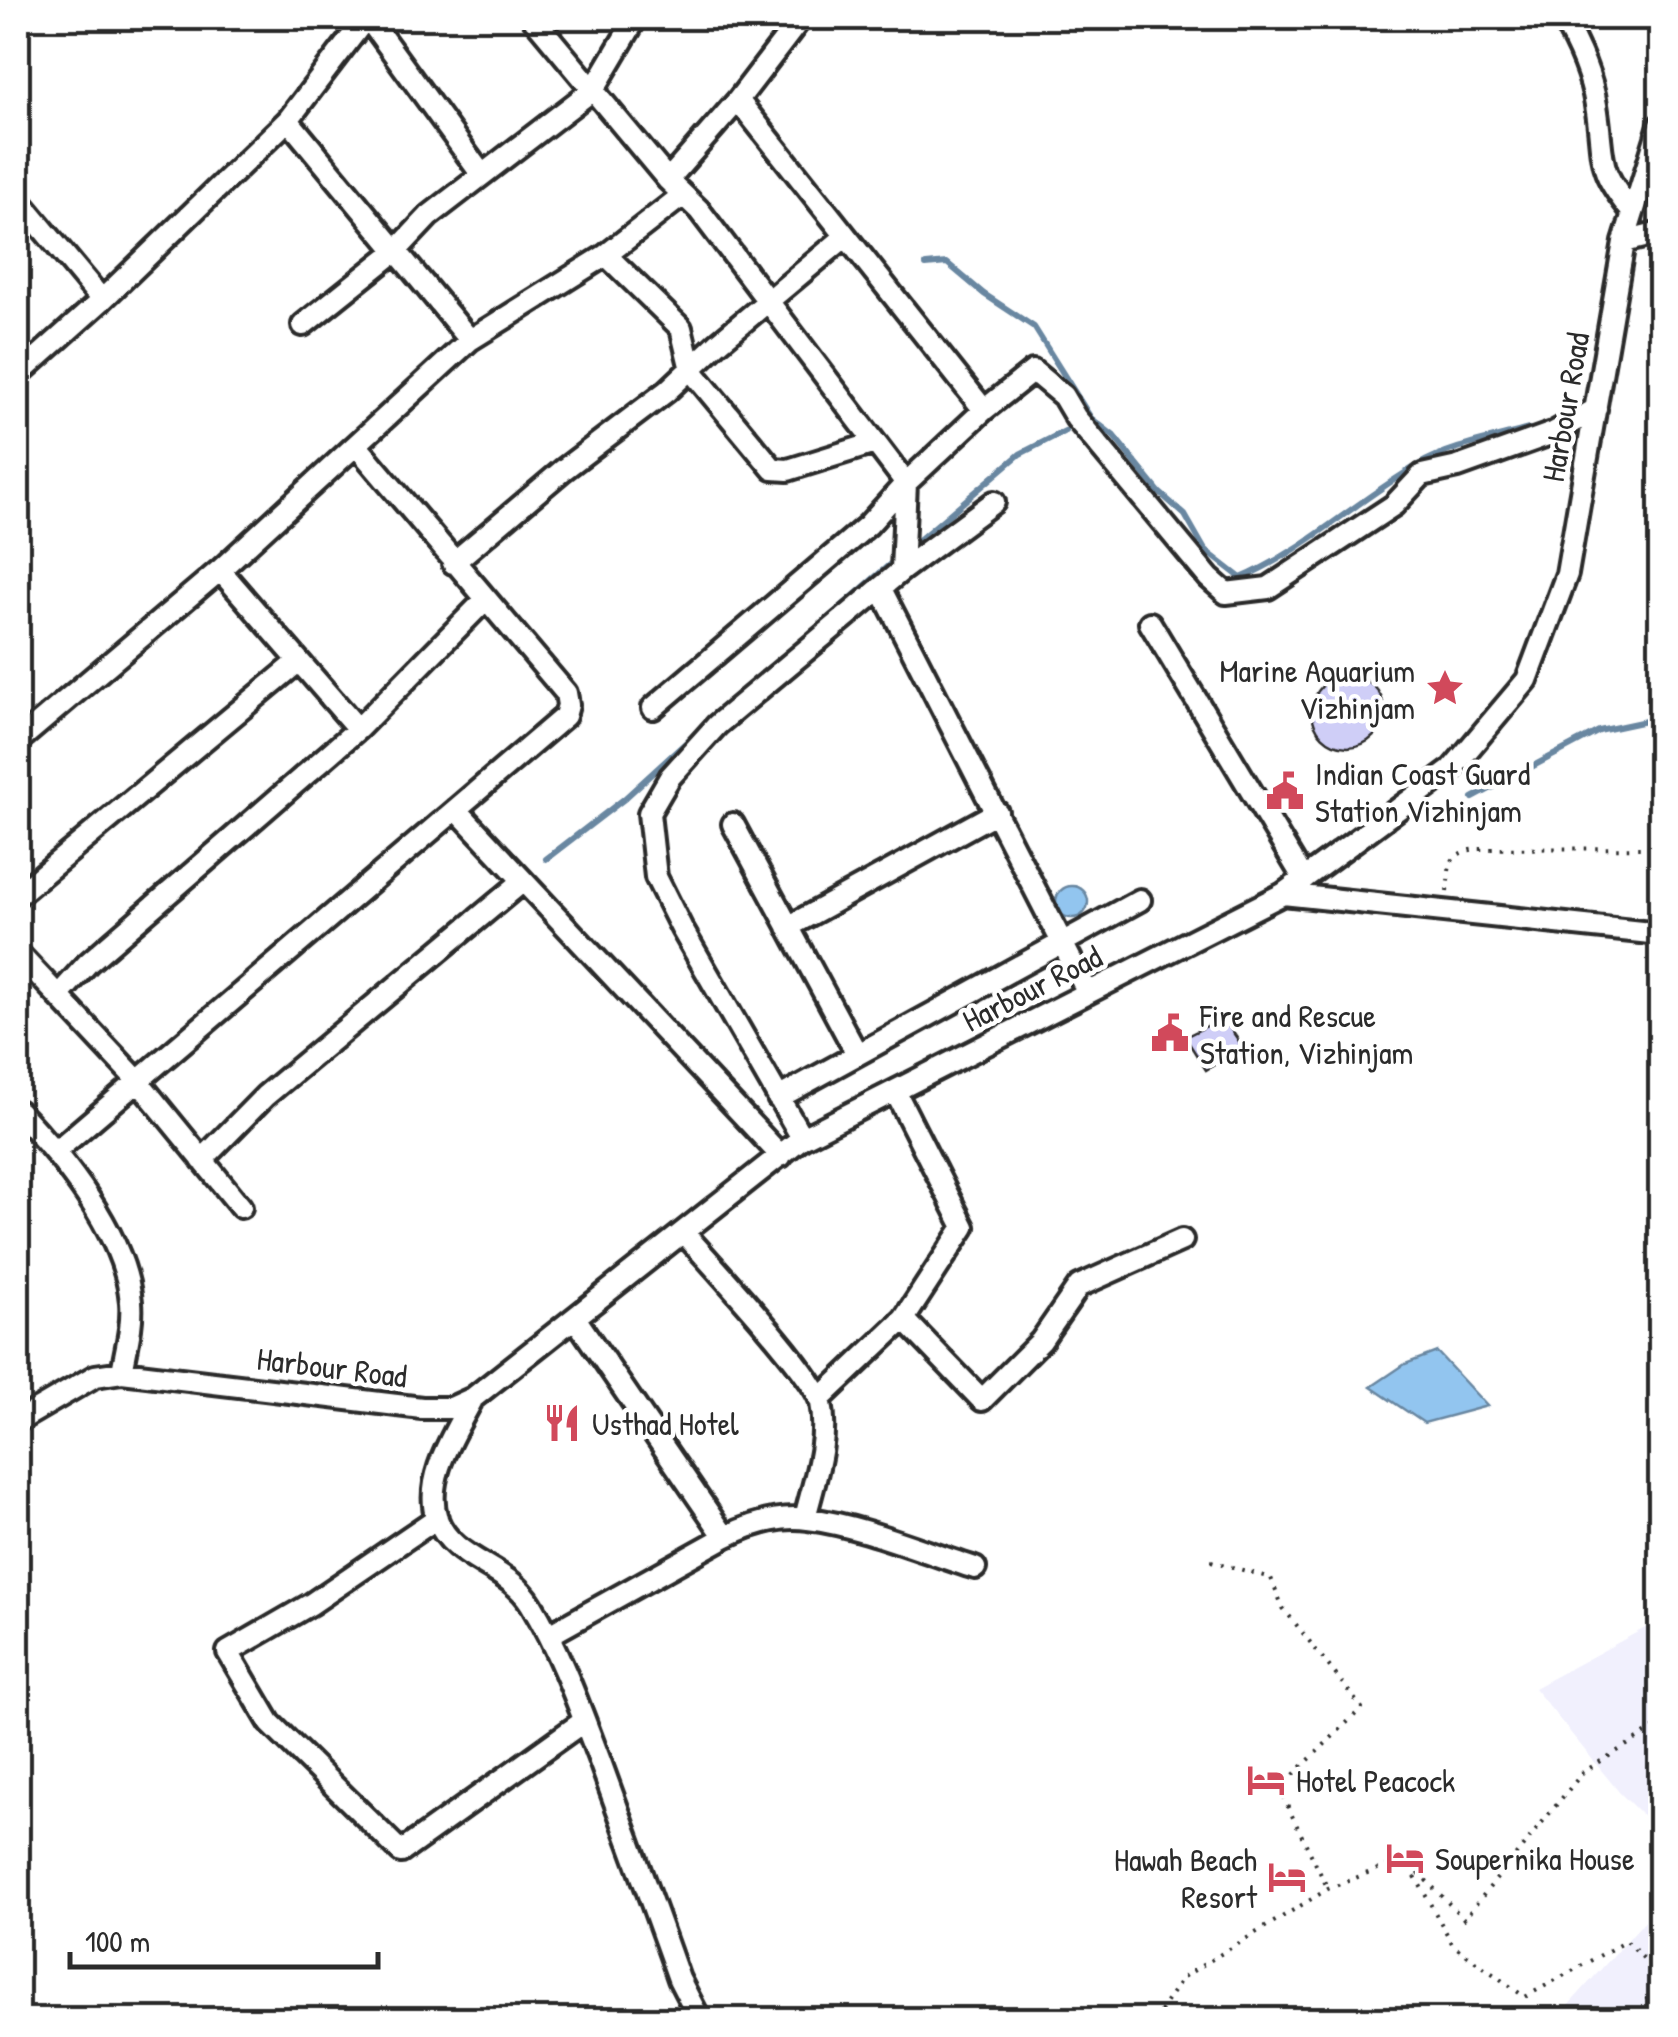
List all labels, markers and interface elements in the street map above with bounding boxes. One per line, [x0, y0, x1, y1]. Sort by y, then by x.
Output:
street label: Harbour Road [1531, 329, 1599, 485]
place label: Marine Aquarium Vizhinjam [1220, 649, 1415, 729]
place icon: Marine Aquarium Vizhinjam [1424, 667, 1466, 709]
place label: Indian Coast Guard Station Vizhinjam [1315, 752, 1530, 832]
public building icon: Indian Coast Guard Station Vizhinjam [1264, 770, 1306, 812]
street label: Harbour Road [955, 935, 1109, 1041]
place label: Fire and Rescue Station, Vizhinjam [1199, 994, 1413, 1074]
public building icon: Fire and Rescue Station, Vizhinjam [1149, 1012, 1191, 1054]
street label: Harbour Road [255, 1336, 409, 1398]
restaurant icon: Usthad Hotel [541, 1402, 583, 1444]
place label: Usthad Hotel [592, 1402, 739, 1445]
hotel icon: Hotel Peacock [1245, 1759, 1287, 1801]
place label: Hotel Peacock [1296, 1759, 1455, 1802]
hotel icon: Soupernika House [1384, 1837, 1426, 1879]
place label: Soupernika House [1435, 1837, 1635, 1880]
place label: Hawah Beach Resort [1114, 1838, 1258, 1918]
hotel icon: Hawah Beach Resort [1266, 1856, 1308, 1898]
scale bar [70, 1907, 378, 1969]
text: 100 m [85, 1921, 150, 1961]

